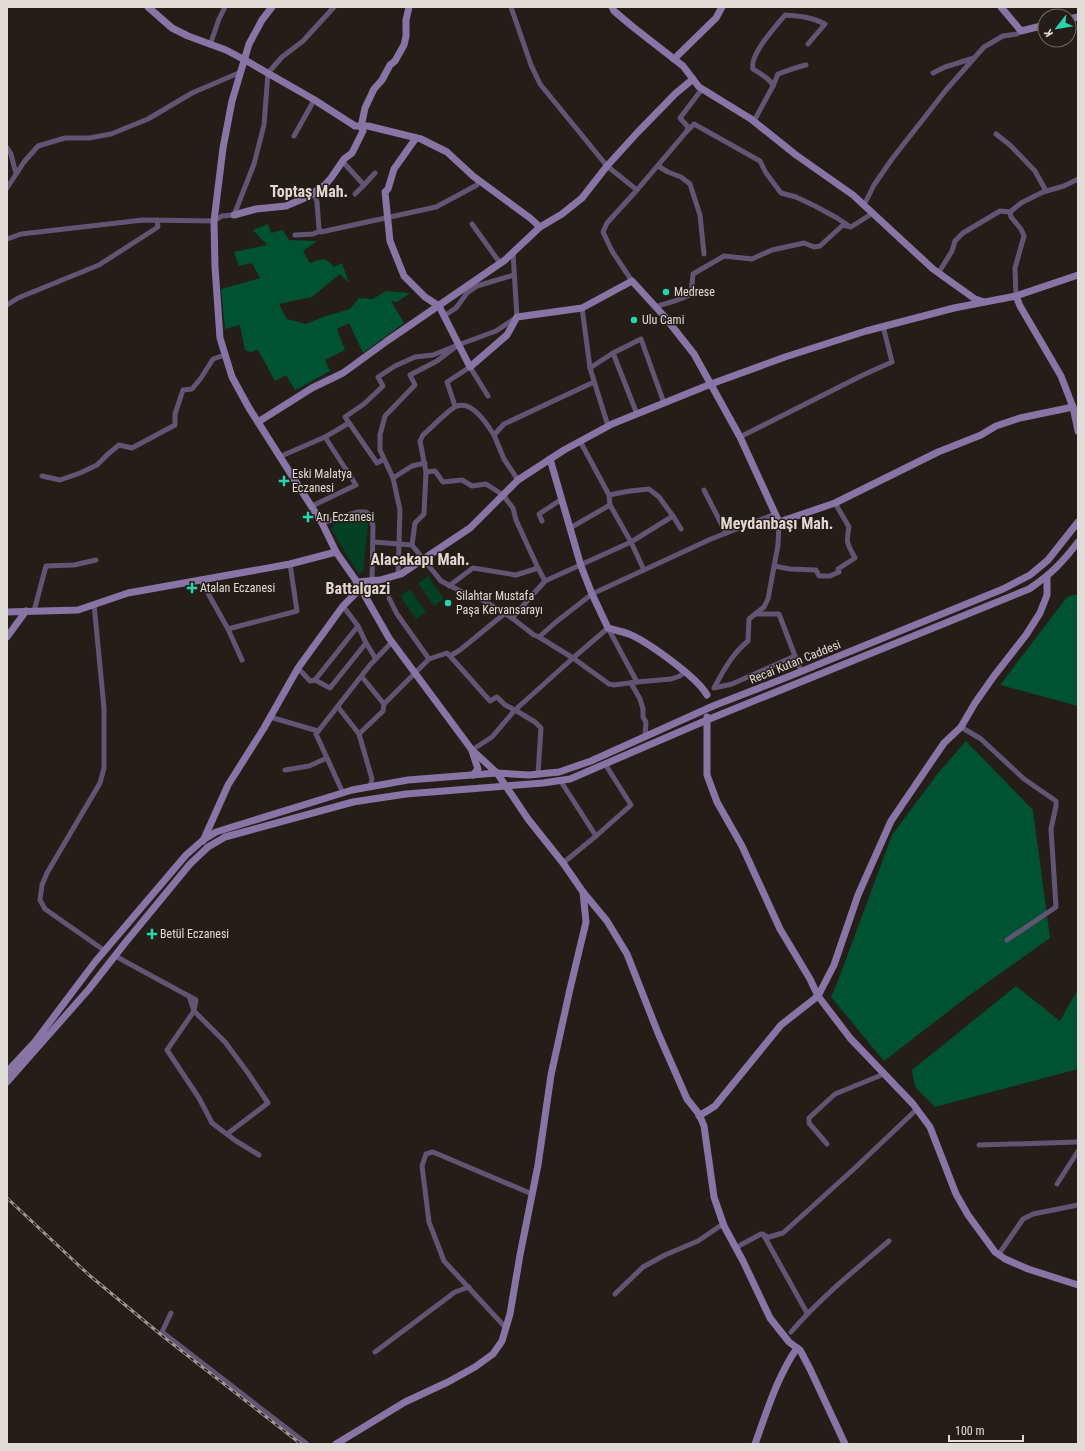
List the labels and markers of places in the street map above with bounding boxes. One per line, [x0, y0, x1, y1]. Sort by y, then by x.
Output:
place label: Medrese [674, 285, 715, 299]
marker: Medrese [661, 287, 671, 297]
place label: Ulu Cami [642, 313, 684, 327]
marker: Ulu Cami [629, 315, 639, 325]
place label: Eski Malatya Eczanesi [292, 467, 352, 495]
marker: Eski Malatya Eczanesi [279, 476, 289, 486]
place label: Arı Eczanesi [316, 510, 374, 524]
marker: Arı Eczanesi [303, 512, 313, 522]
place label: Atalan Eczanesi [200, 581, 275, 595]
marker: Atalan Eczanesi [187, 583, 197, 593]
place label: Silahtar Mustafa Paşa Kervansarayı [456, 589, 543, 617]
marker: Silahtar Mustafa Paşa Kervansarayı [443, 598, 453, 608]
place label: Betül Eczanesi [160, 927, 229, 941]
marker: Betül Eczanesi [147, 929, 157, 939]

